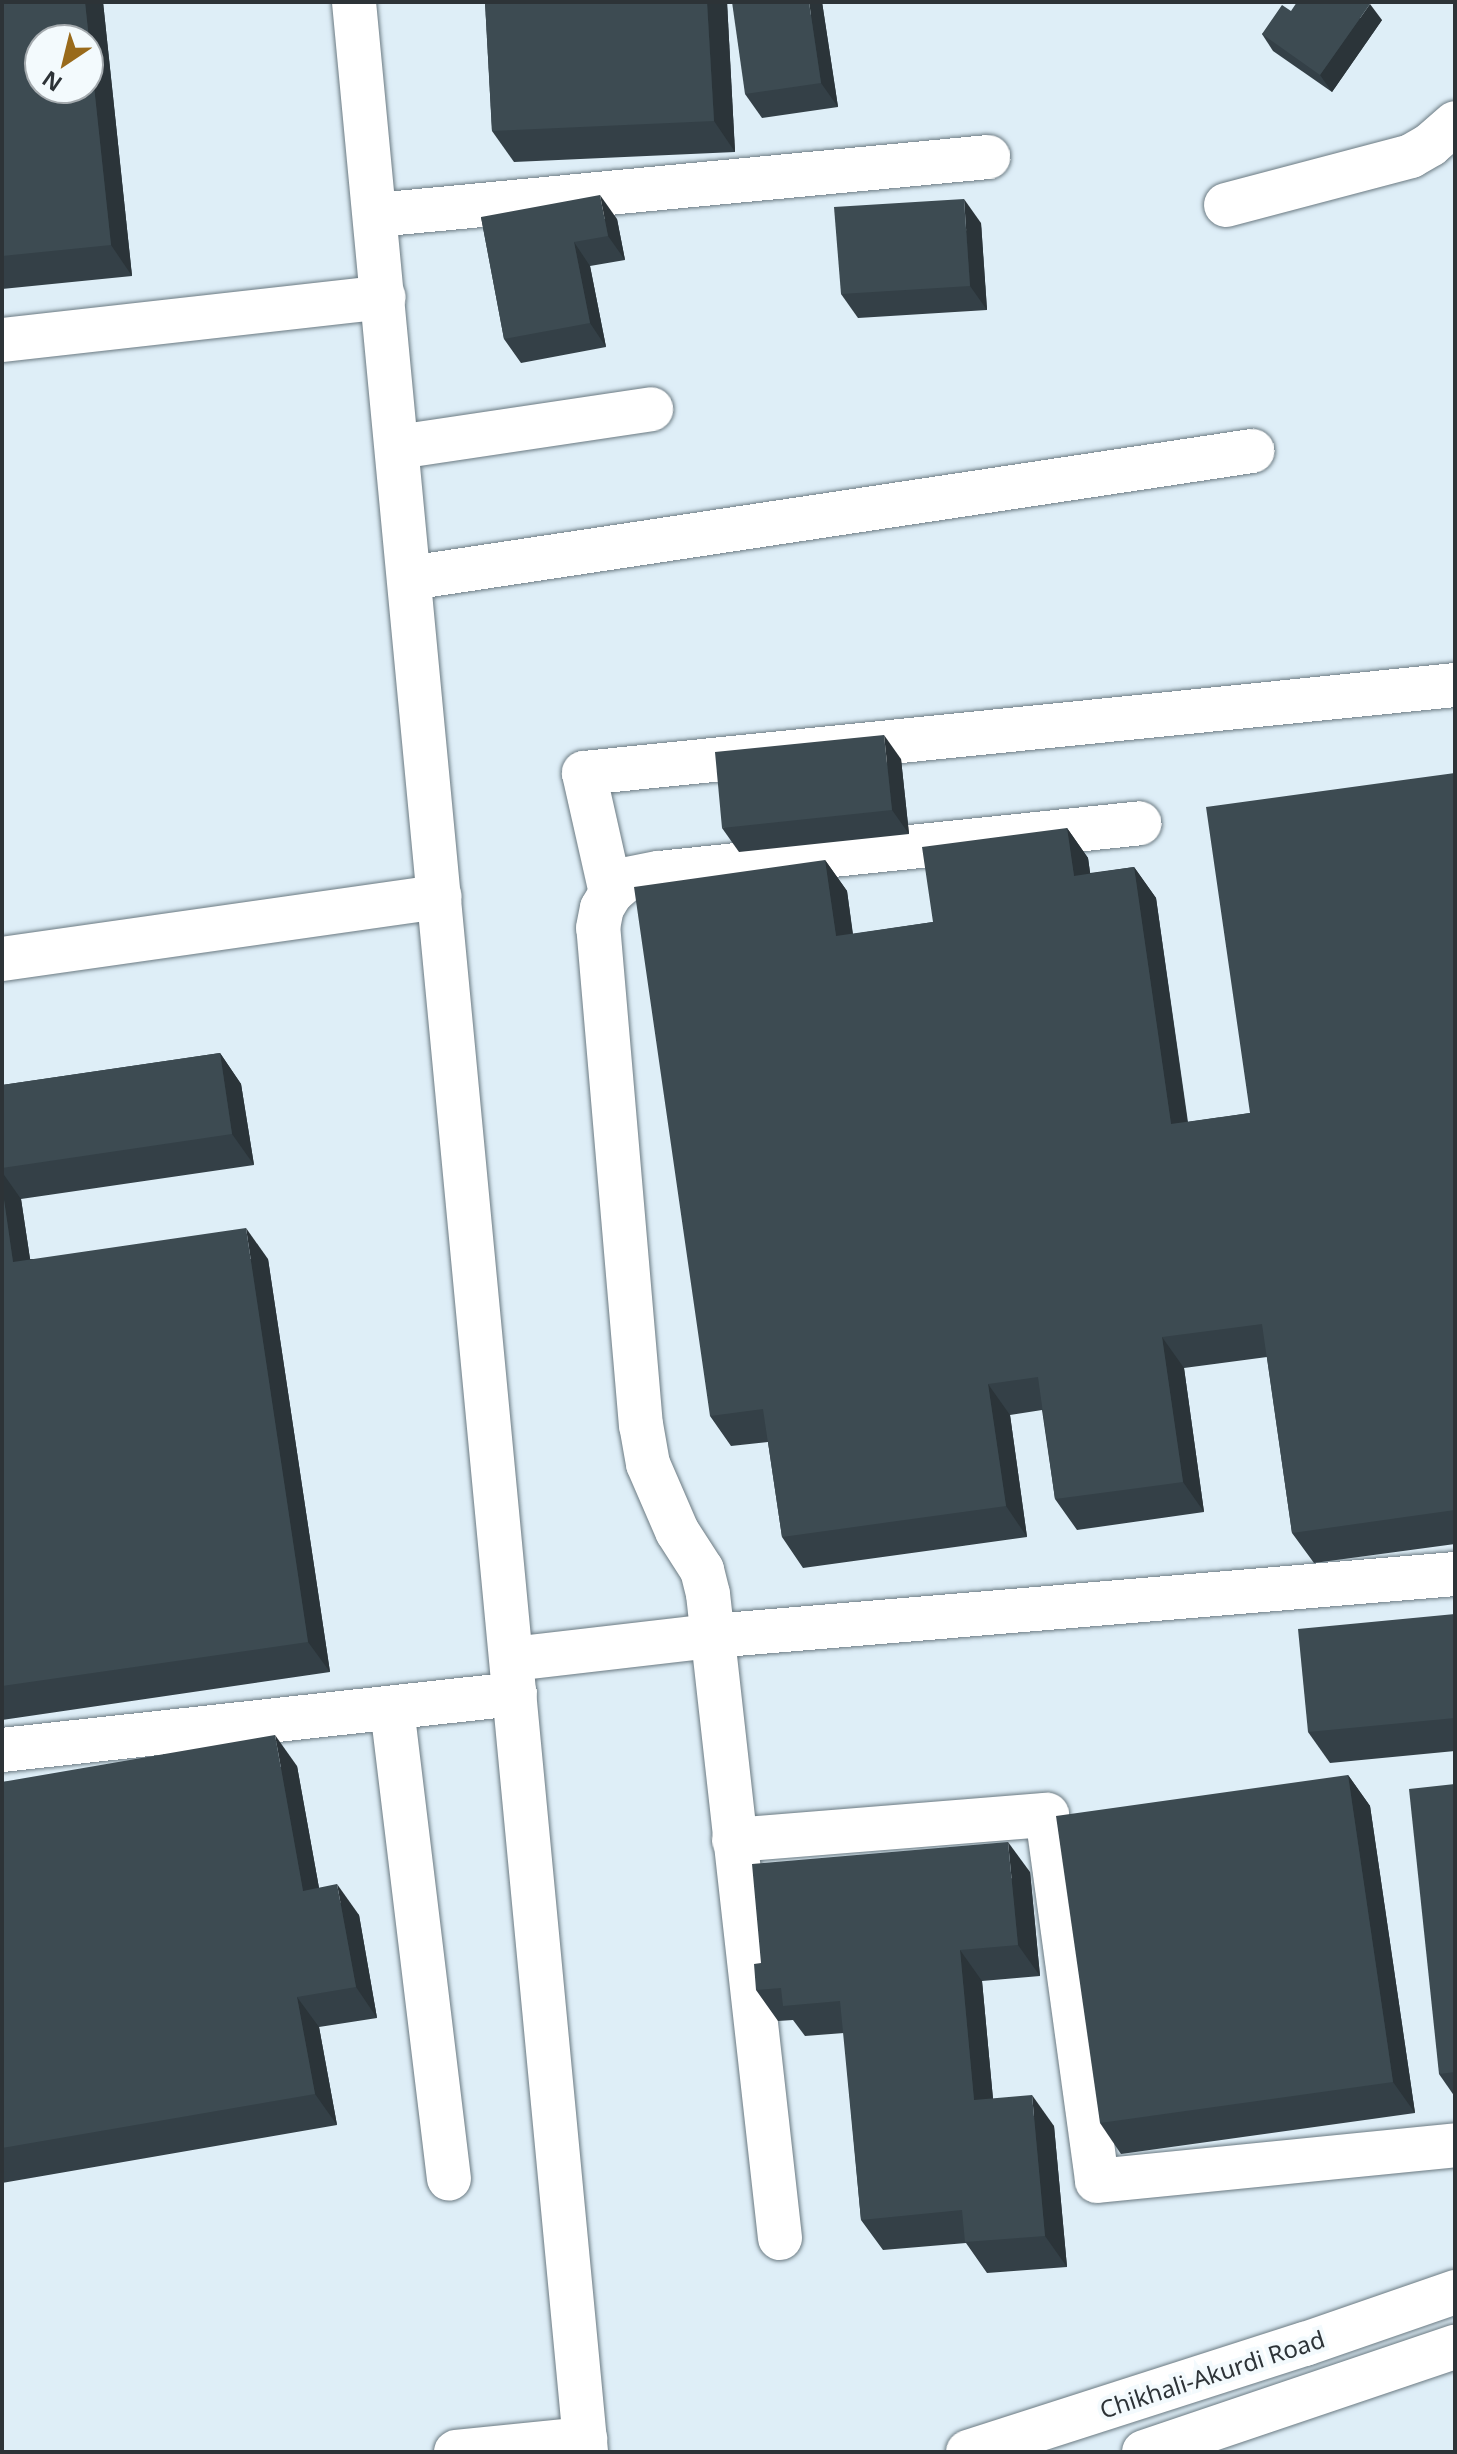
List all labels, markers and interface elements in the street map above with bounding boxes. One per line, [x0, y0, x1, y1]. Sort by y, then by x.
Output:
north arrow [24, 24, 104, 104]
text: N [35, 65, 67, 99]
street label: Chikhali-Akurdi Road [1096, 2324, 1328, 2424]

